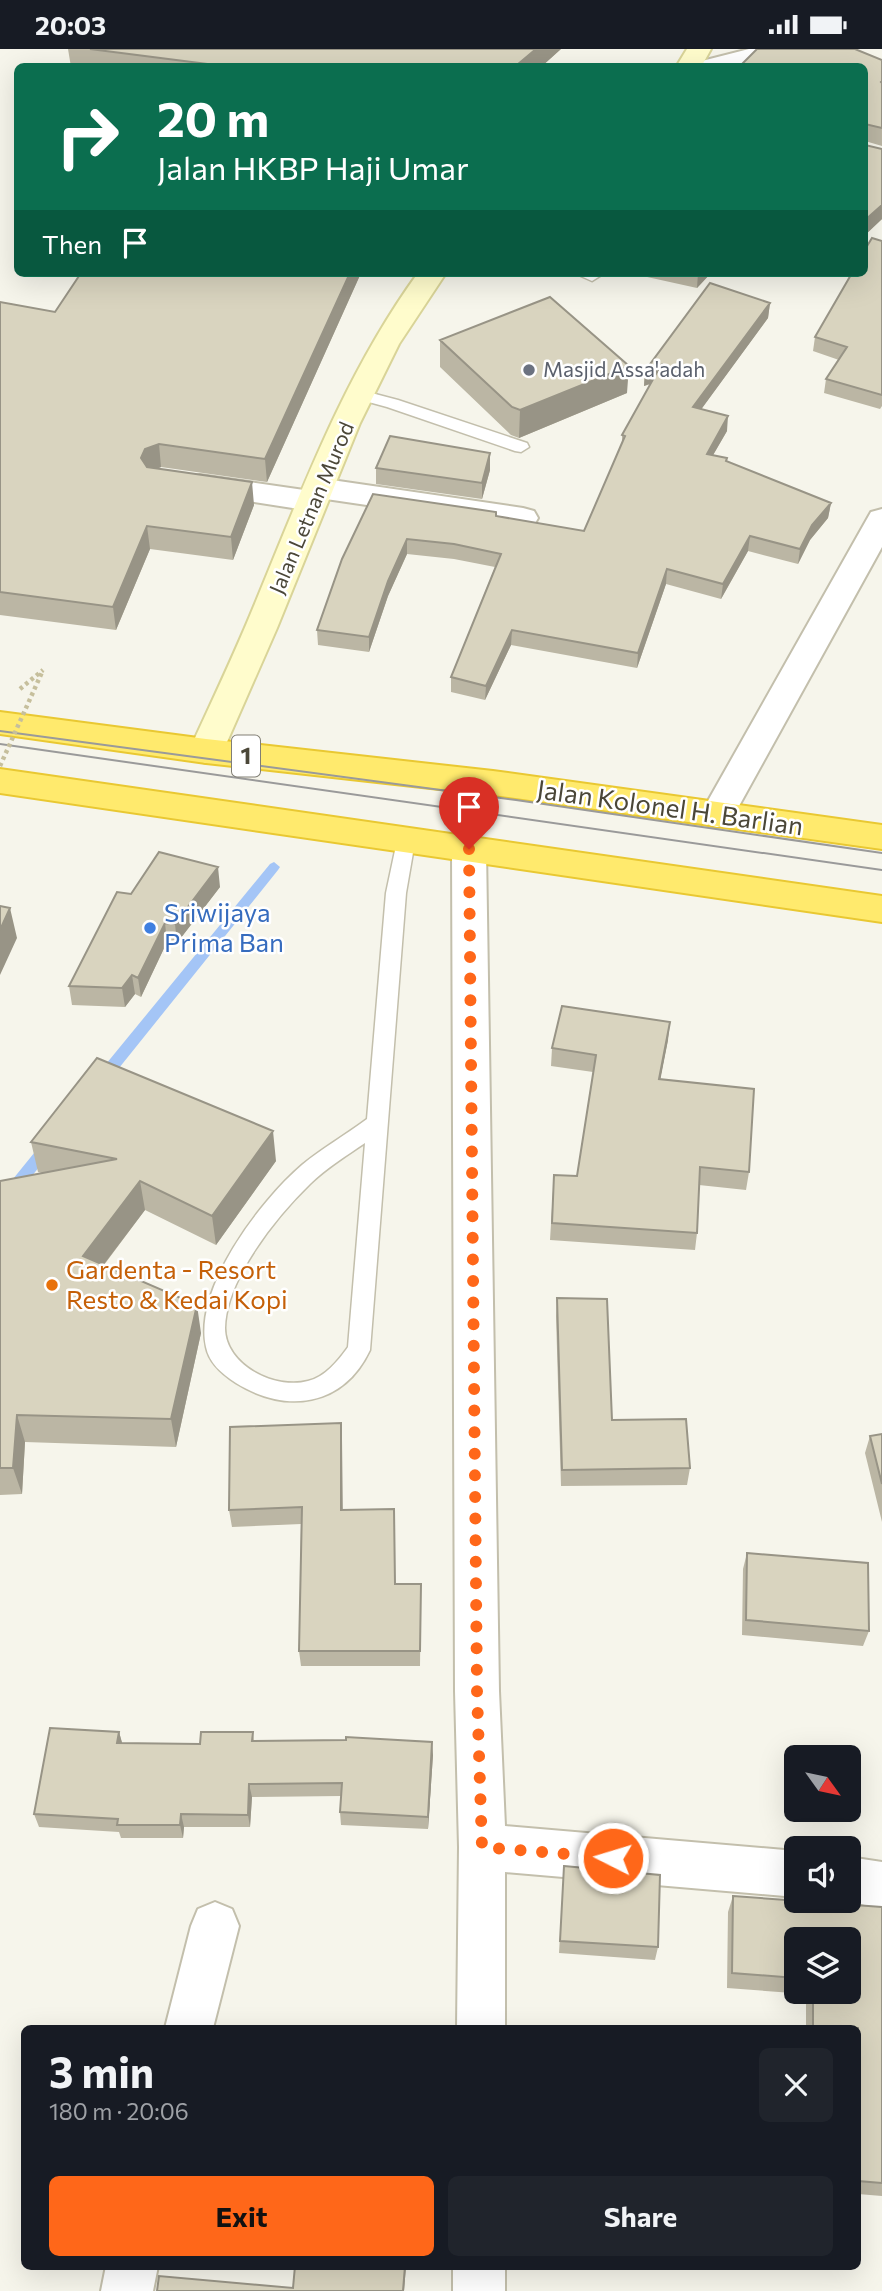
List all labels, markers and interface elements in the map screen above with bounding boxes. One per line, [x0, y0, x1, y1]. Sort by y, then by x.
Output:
text: 20:03 [35, 9, 106, 40]
text: 20 m [157, 87, 269, 147]
icon: right [42, 91, 133, 182]
text: Jalan HKBP Haji Umar [157, 147, 469, 187]
icon: arrive [116, 224, 154, 262]
text: Then [42, 228, 102, 259]
place label: Masjid Assa'adah [543, 356, 705, 381]
marker: Masjid Assa'adah [521, 362, 537, 378]
street label: Jalan Letnan Murod [263, 418, 358, 597]
road number: 1 [232, 735, 260, 777]
street label: Jalan Kolonel H. Barlian [535, 772, 805, 841]
pin [439, 777, 499, 849]
icon: arrive [450, 788, 488, 826]
place label: Sriwijaya Prima Ban [164, 896, 284, 957]
marker: Sriwijaya Prima Ban [142, 920, 158, 936]
place label: Gardenta - Resort Resto & Kedai Kopi [66, 1253, 288, 1314]
marker: Gardenta - Resort Resto & Kedai Kopi [44, 1277, 60, 1293]
north arrow [784, 1745, 861, 1822]
map controls [784, 1745, 861, 2004]
position arrow [576, 1821, 650, 1895]
button: sound [784, 1836, 861, 1913]
button: layers [784, 1927, 861, 2004]
text: 3 min [49, 2045, 154, 2097]
button: close [759, 2048, 833, 2122]
text: 180 m · 20:06 [49, 2097, 189, 2125]
button: Exit [49, 2176, 434, 2256]
button: Share [448, 2176, 833, 2256]

